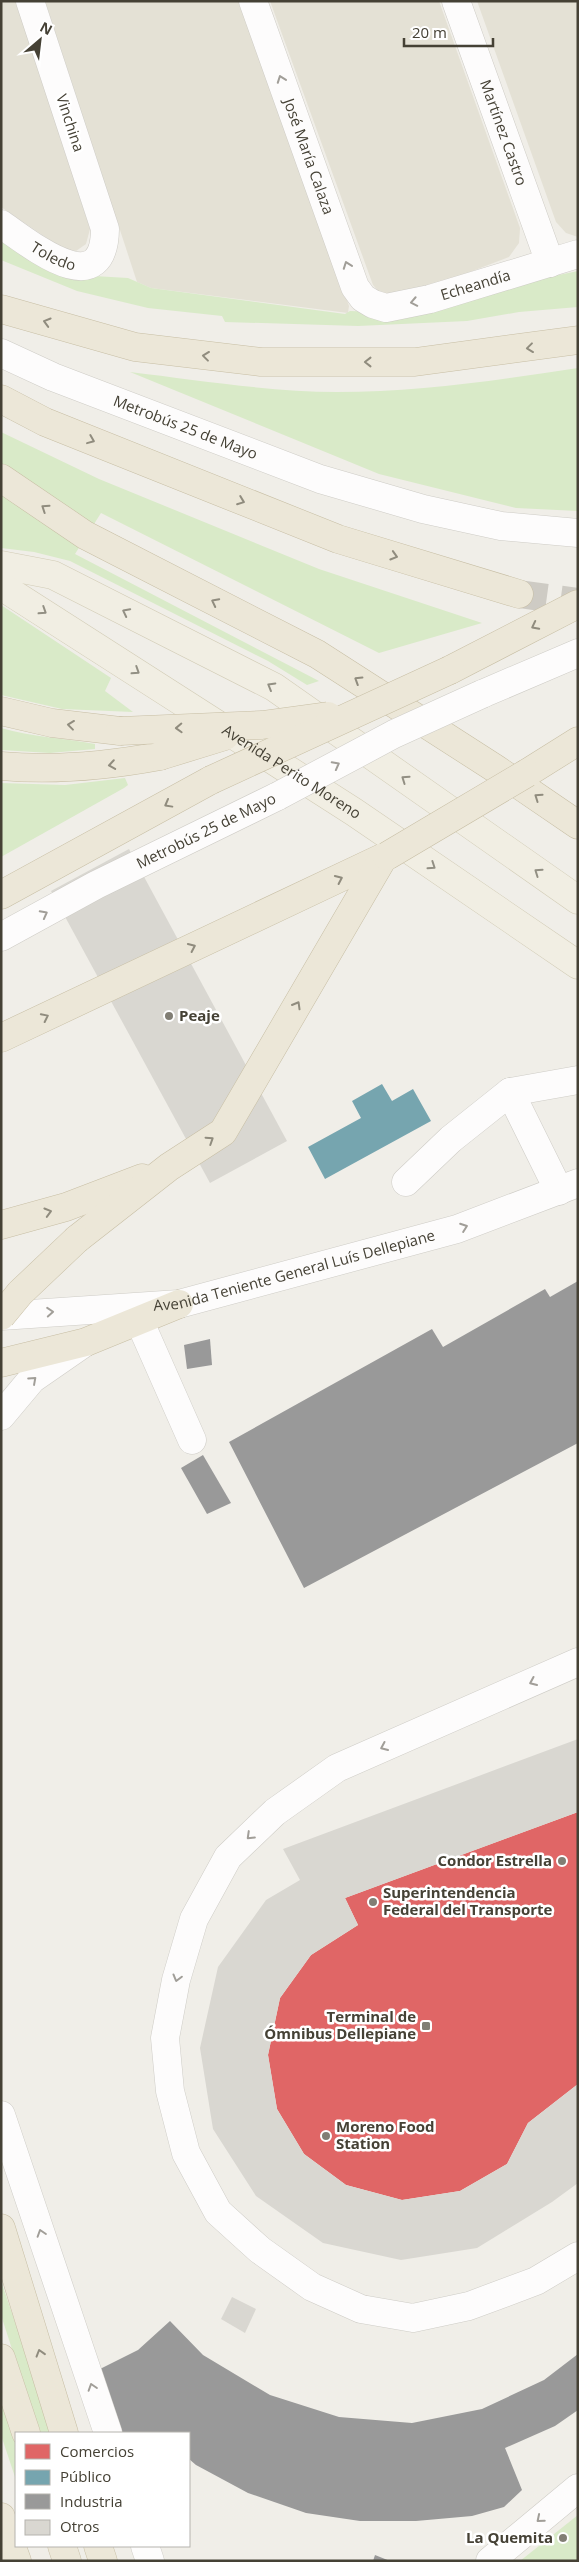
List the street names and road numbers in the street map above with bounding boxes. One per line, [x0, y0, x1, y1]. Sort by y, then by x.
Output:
street label: Martínez Castro [476, 77, 532, 188]
street label: Vinchina [52, 91, 90, 154]
street label: José María Calaza [279, 93, 339, 217]
street label: Toledo [27, 237, 78, 275]
street label: Echeandía [438, 264, 513, 304]
street label: Metrobús 25 de Mayo [111, 390, 261, 463]
street label: Avenida Perito Moreno [219, 719, 365, 823]
street label: Metrobús 25 de Mayo [133, 788, 279, 873]
street label: Avenida Teniente General Luís Dellepiane [153, 1224, 437, 1315]

